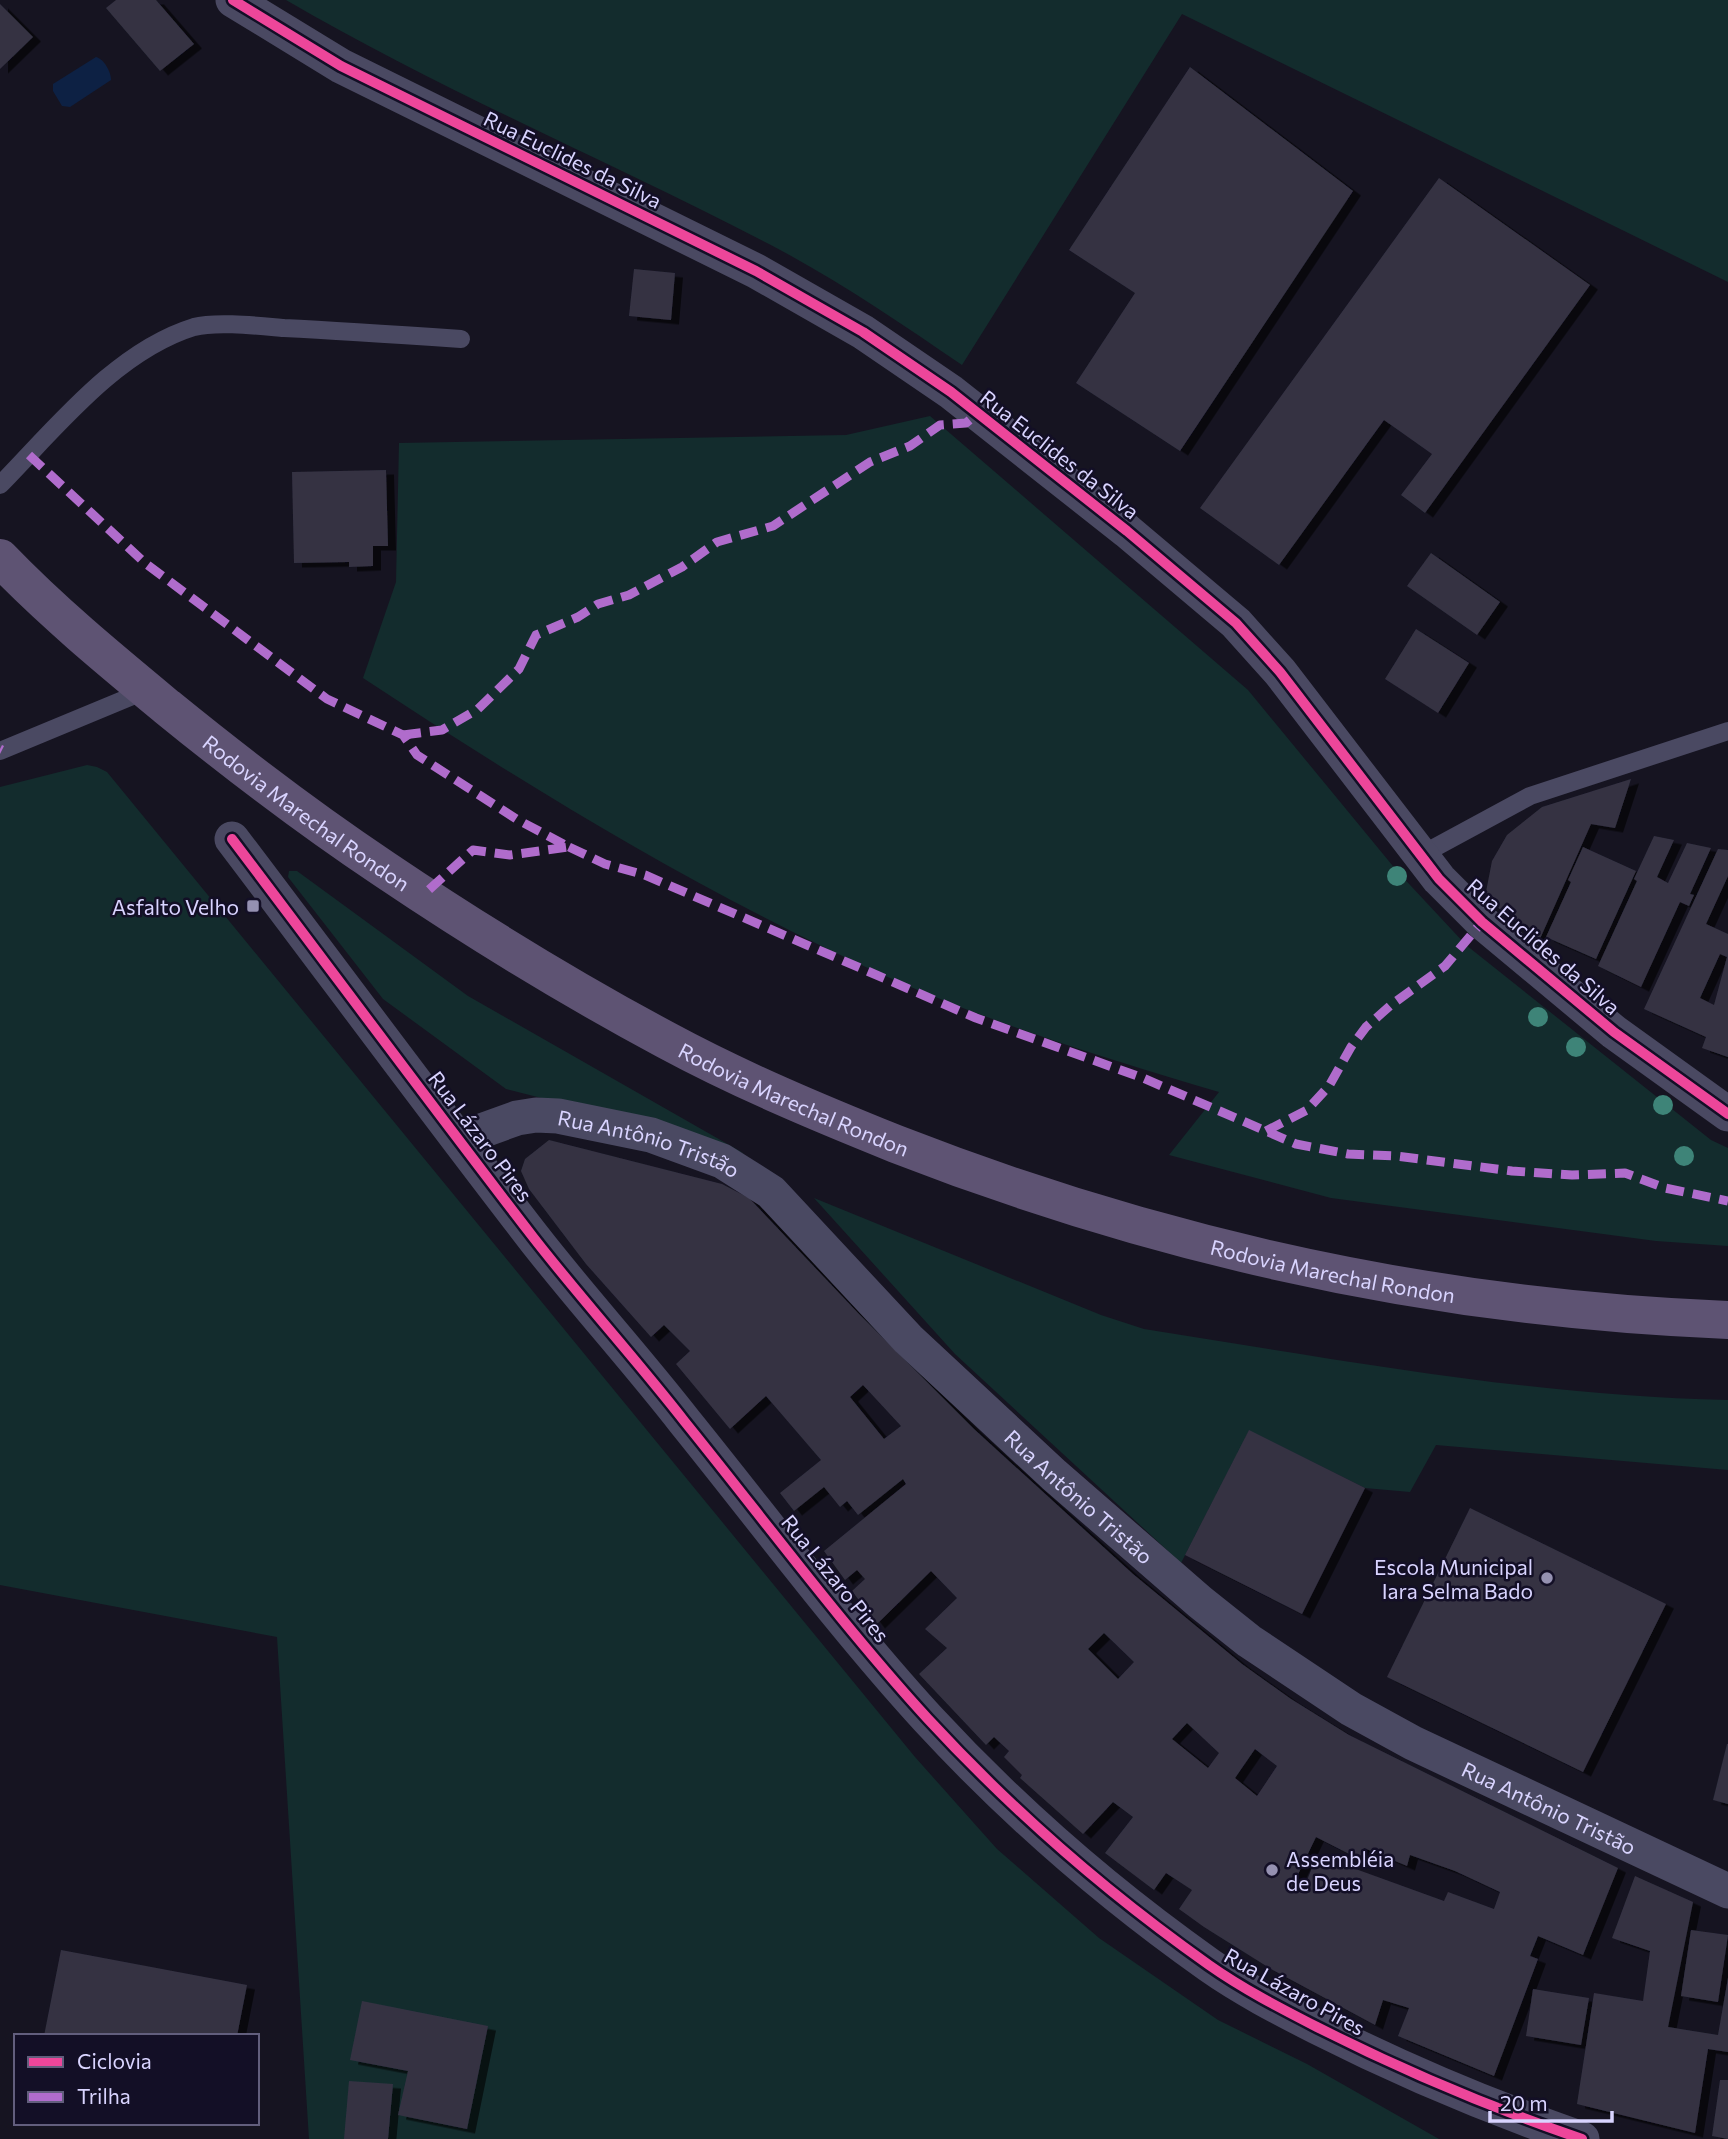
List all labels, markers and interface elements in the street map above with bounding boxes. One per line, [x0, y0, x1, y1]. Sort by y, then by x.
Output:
street label: Rua Euclides da Silva [480, 105, 666, 213]
street label: Rua Euclides da Silva [976, 384, 1144, 524]
street label: Rodovia Marechal Rondon [199, 729, 415, 895]
street label: Rua Euclides da Silva [1462, 873, 1626, 1019]
place label: Asfalto Velho [112, 894, 239, 919]
marker: Asfalto Velho [245, 898, 261, 914]
street label: Rodovia Marechal Rondon [675, 1037, 913, 1160]
street label: Rua Lázaro Pires [424, 1066, 538, 1206]
street label: Rua Antônio Tristão [556, 1104, 745, 1182]
street label: Rodovia Marechal Rondon [1208, 1233, 1457, 1307]
street label: Rua Antônio Tristão [1000, 1424, 1159, 1568]
street label: Rua Lázaro Pires [777, 1509, 895, 1647]
place label: Escola Municipal Iara Selma Bado [1374, 1554, 1533, 1603]
marker: Escola Municipal Iara Selma Bado [1539, 1570, 1555, 1586]
street label: Rua Antônio Tristão [1458, 1755, 1640, 1859]
place label: Assembléia de Deus [1286, 1846, 1394, 1895]
marker: Assembléia de Deus [1264, 1862, 1280, 1878]
street label: Rua Lázaro Pires [1220, 1942, 1370, 2040]
legend [14, 2034, 259, 2125]
text: Ciclovia [77, 2048, 152, 2073]
scale bar [1490, 2080, 1612, 2124]
text: Trilha [77, 2083, 131, 2108]
text: 20 m [1500, 2090, 1548, 2115]

